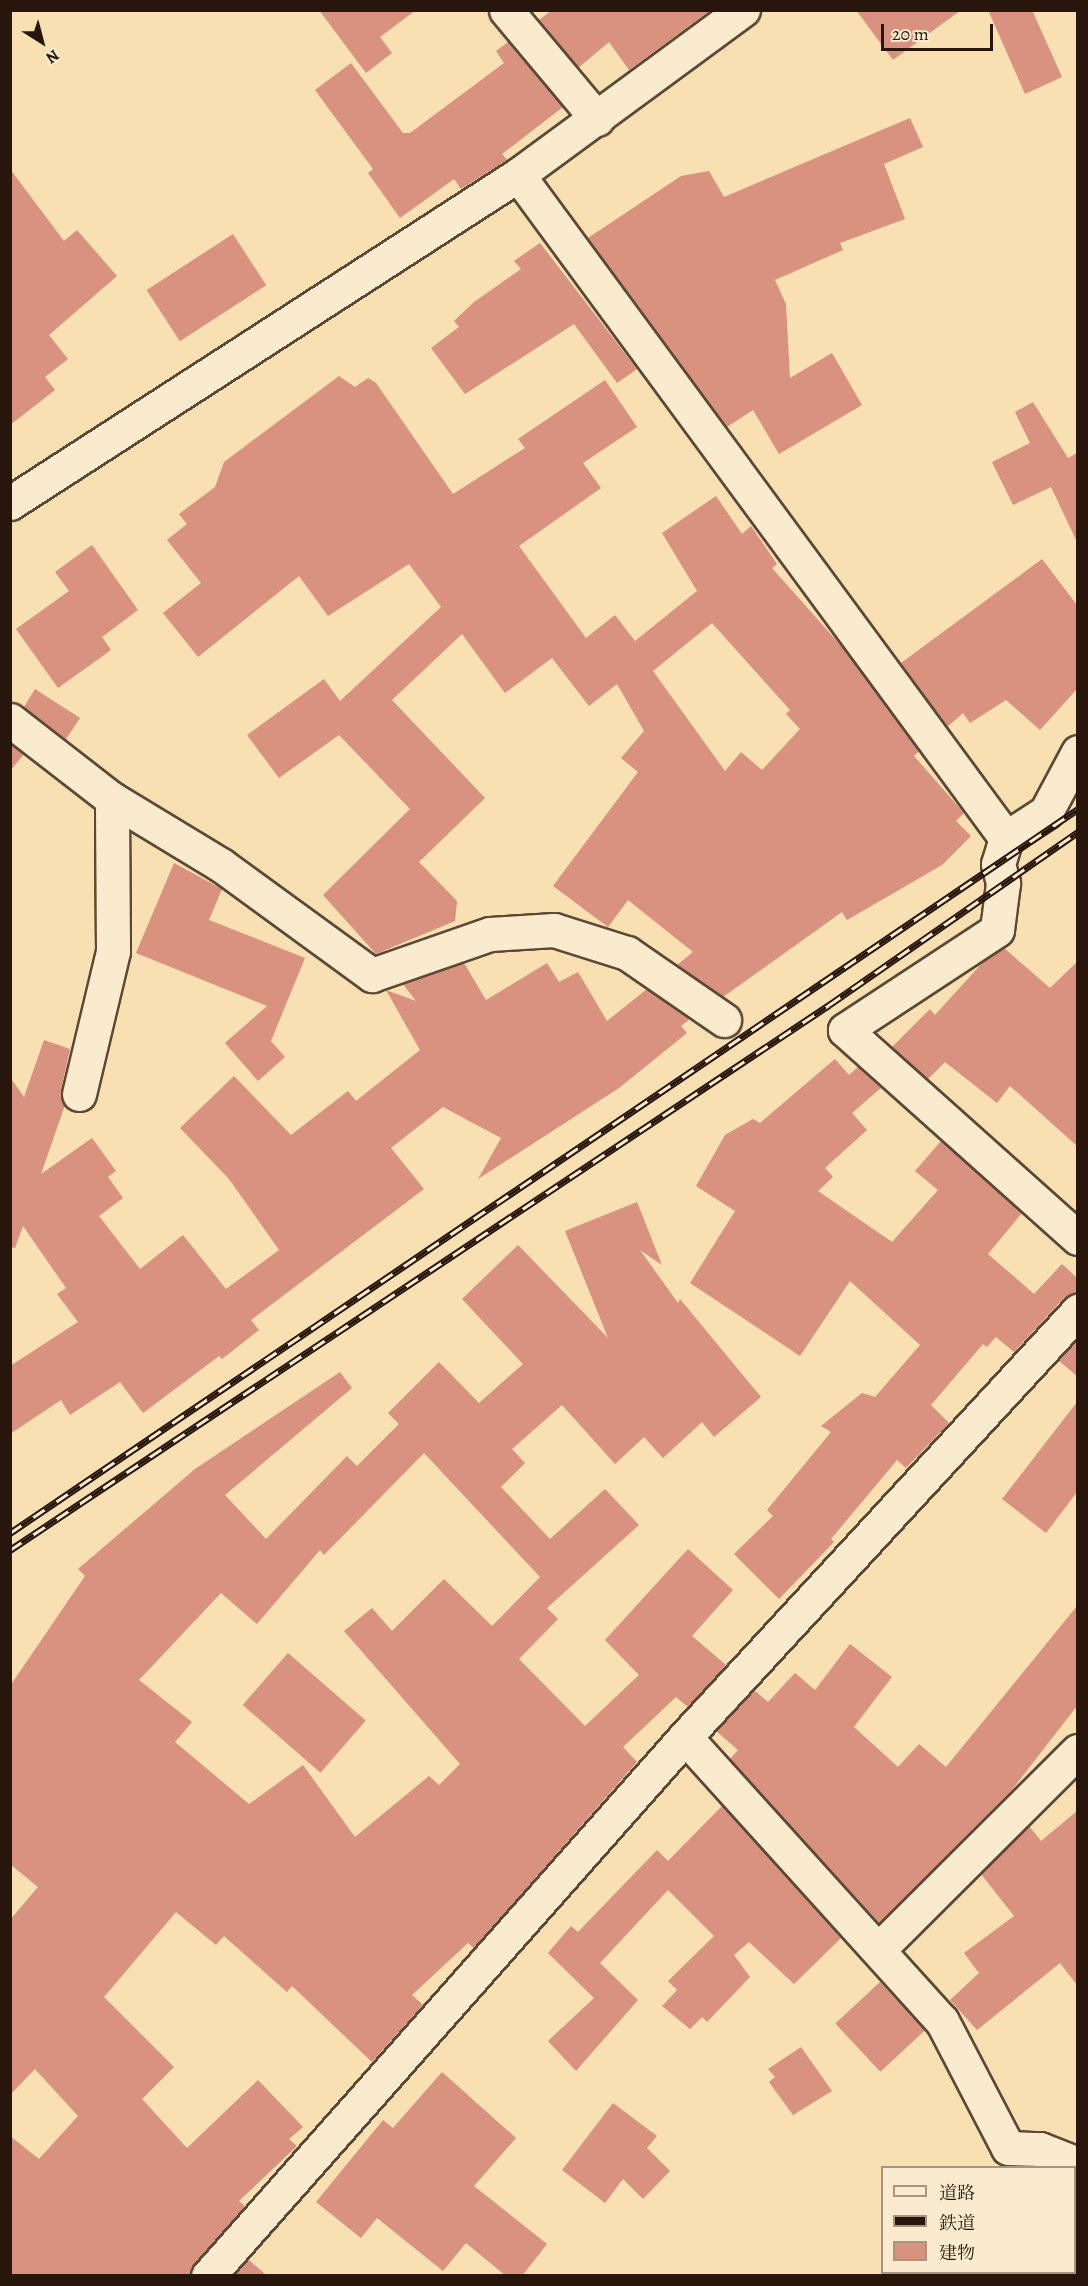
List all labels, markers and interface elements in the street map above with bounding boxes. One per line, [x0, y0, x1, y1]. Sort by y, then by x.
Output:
north arrow [12, 12, 72, 72]
scale bar [884, 12, 996, 50]
text: 20 m [892, 22, 929, 46]
text: N [41, 44, 64, 69]
legend [881, 2166, 1076, 2274]
text: 道路 [939, 2181, 975, 2205]
text: 鉄道 [939, 2211, 975, 2235]
text: 建物 [939, 2241, 975, 2265]

